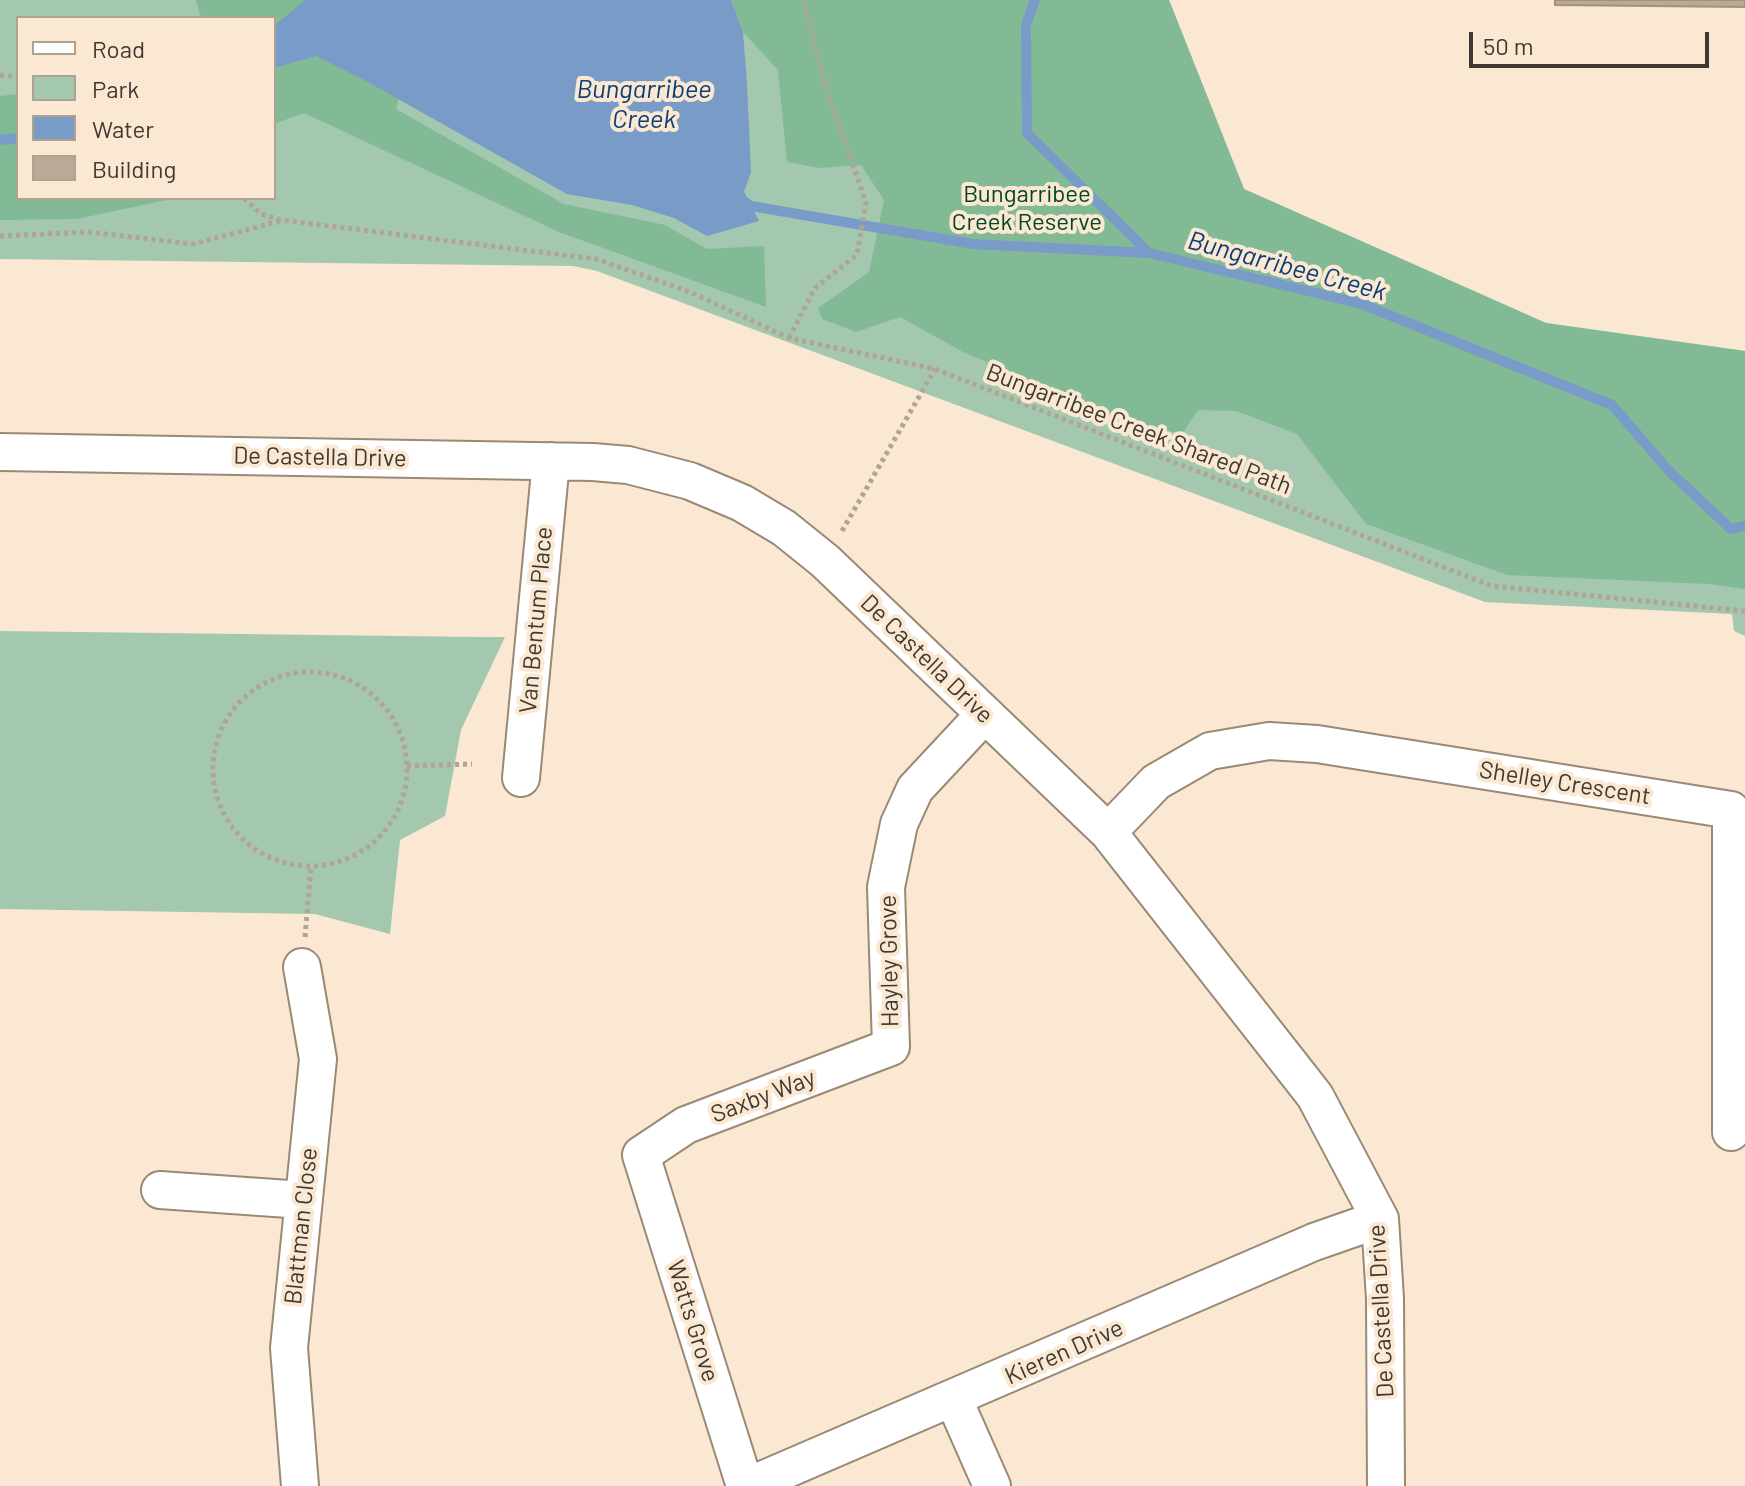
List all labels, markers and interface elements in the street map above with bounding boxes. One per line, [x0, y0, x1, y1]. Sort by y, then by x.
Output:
legend [16, 16, 276, 200]
scale bar [1473, 16, 1713, 66]
text: 50 m [1483, 31, 1534, 60]
text: Road [92, 34, 145, 63]
water label: Bungarribee Creek [576, 73, 712, 134]
text: Park [92, 74, 139, 103]
text: Water [92, 114, 154, 143]
text: Building [92, 154, 176, 183]
park label: Bungarribee Creek Reserve [952, 180, 1102, 236]
water label: Bungarribee Creek [1184, 225, 1390, 307]
street label: Bungarribee Creek Shared Path [982, 357, 1296, 501]
street label: De Castella Drive [233, 441, 407, 473]
street label: Van Bentum Place [513, 526, 559, 714]
street label: De Castella Drive [855, 588, 999, 730]
street label: Shelley Crescent [1477, 755, 1653, 811]
street label: Hayley Grove [873, 895, 905, 1027]
street label: Saxby Way [707, 1063, 819, 1129]
street label: Blattman Close [278, 1146, 324, 1306]
street label: De Castella Drive [1362, 1224, 1400, 1398]
street label: Watts Grove [661, 1257, 725, 1385]
street label: Kieren Drive [1001, 1313, 1127, 1391]

